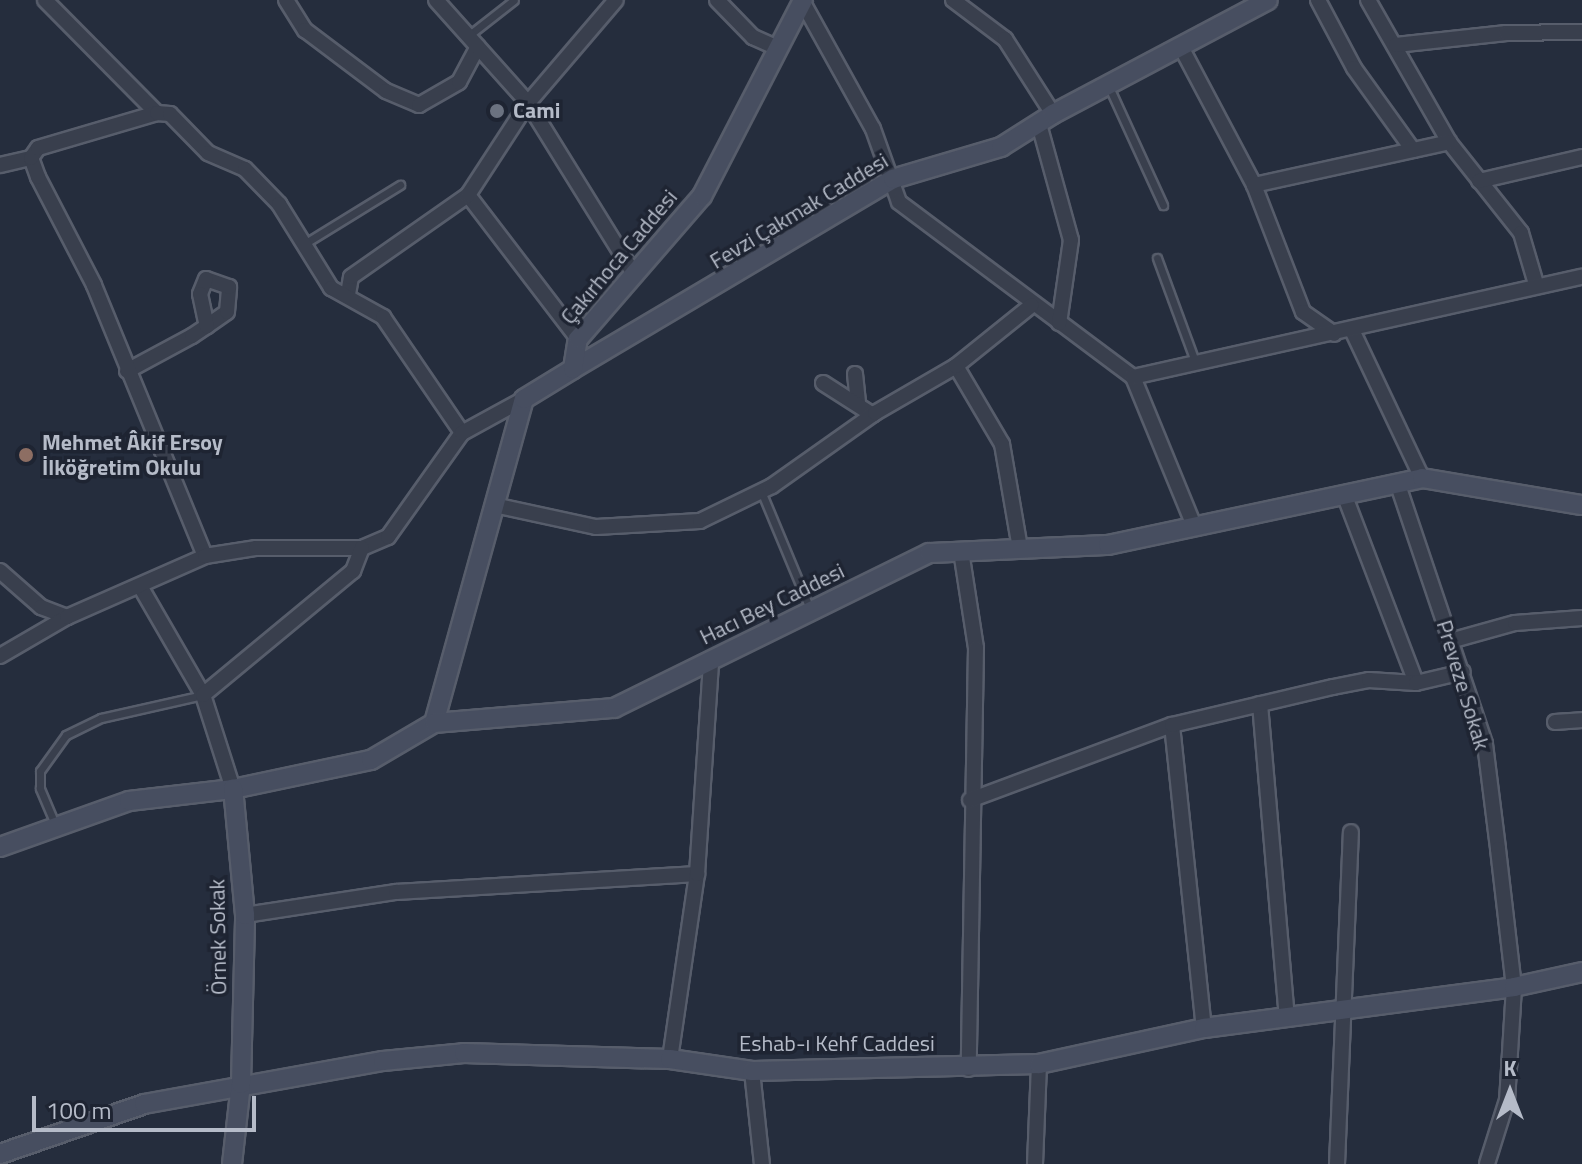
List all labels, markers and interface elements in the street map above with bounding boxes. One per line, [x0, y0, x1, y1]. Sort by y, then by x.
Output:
place label: Cami [513, 98, 560, 124]
marker: Cami [488, 102, 506, 120]
street label: Fevzi Çakmak Caddesi [705, 147, 893, 275]
street label: Çakırhoca Caddesi [555, 184, 683, 330]
place label: Mehmet Âkif Ersoy İlköğretim Okulu [42, 429, 223, 480]
marker: Mehmet Âkif Ersoy İlköğretim Okulu [17, 446, 35, 464]
street label: Hacı Bey Caddesi [695, 558, 849, 650]
street label: Preveze Sokak [1431, 617, 1495, 753]
street label: Örnek Sokak [204, 879, 232, 995]
street label: Eshab-ı Kehf Caddesi [739, 1031, 935, 1057]
text: K [1503, 1051, 1517, 1085]
north arrow [1470, 1052, 1550, 1132]
scale bar [36, 1080, 260, 1130]
text: 100 m [46, 1092, 112, 1128]

